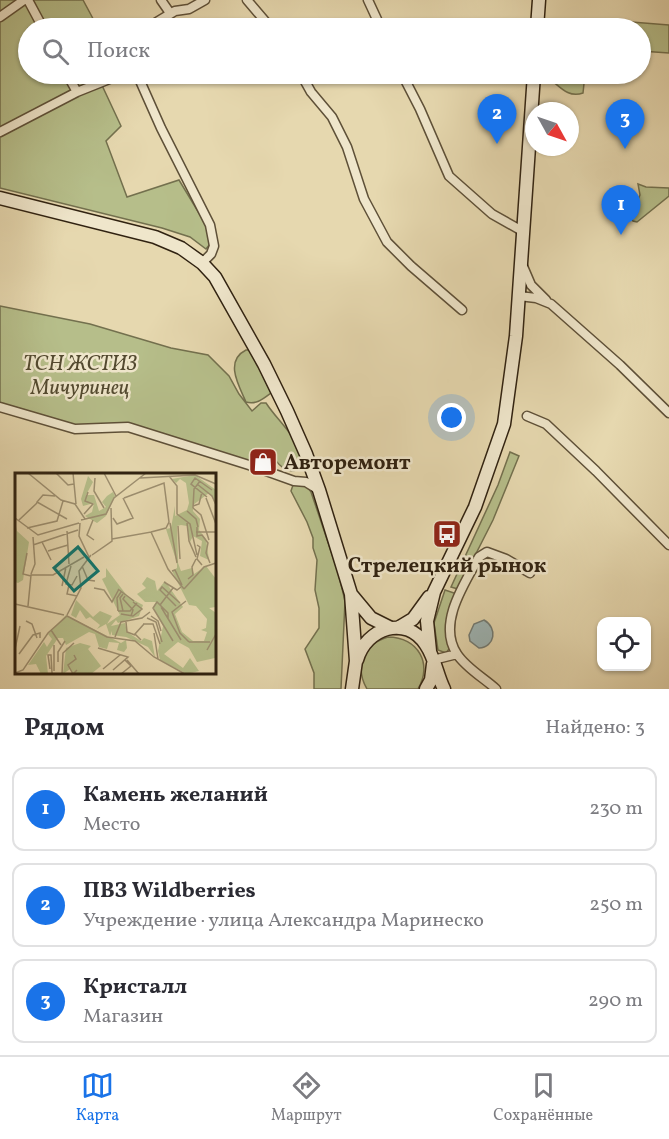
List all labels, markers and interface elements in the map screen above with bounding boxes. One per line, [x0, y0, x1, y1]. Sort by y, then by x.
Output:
search box [18, 18, 651, 84]
icon: search [39, 35, 72, 68]
text: Поиск [87, 36, 150, 67]
pin: 2 [478, 94, 516, 144]
pin: 3 [606, 100, 644, 149]
north arrow [525, 102, 579, 156]
pin: 1 [602, 186, 640, 235]
park label: ТСН ЖСТИЗ Мичуринец [23, 350, 137, 403]
your location [437, 403, 466, 432]
shop icon: Авторемонт [247, 446, 279, 478]
place label: Авторемонт [284, 449, 411, 478]
inset map [15, 473, 216, 674]
bus stop icon: Стрелецкий рынок [431, 518, 463, 550]
place label: Стрелецкий рынок [348, 552, 547, 581]
map controls [597, 617, 651, 671]
button: locate [597, 617, 651, 671]
text: Рядом [24, 710, 104, 746]
text: Найдено: 3 [545, 714, 645, 742]
text: Камень желаний [83, 780, 268, 811]
text: 1 [41, 795, 50, 823]
text: 230 m [589, 795, 643, 823]
text: Место [83, 811, 140, 839]
text: ПВЗ Wildberries [83, 876, 256, 907]
text: 2 [40, 891, 51, 919]
text: 250 m [589, 891, 643, 919]
text: Учреждение · улица Александра Маринеско [83, 907, 484, 935]
text: Кристалл [83, 972, 187, 1003]
text: 3 [40, 987, 51, 1015]
text: 290 m [588, 987, 643, 1015]
text: Магазин [83, 1003, 163, 1031]
tab: Карта [76, 1069, 119, 1127]
tab: Маршрут [271, 1069, 342, 1127]
tab: Сохранённые [493, 1069, 593, 1127]

